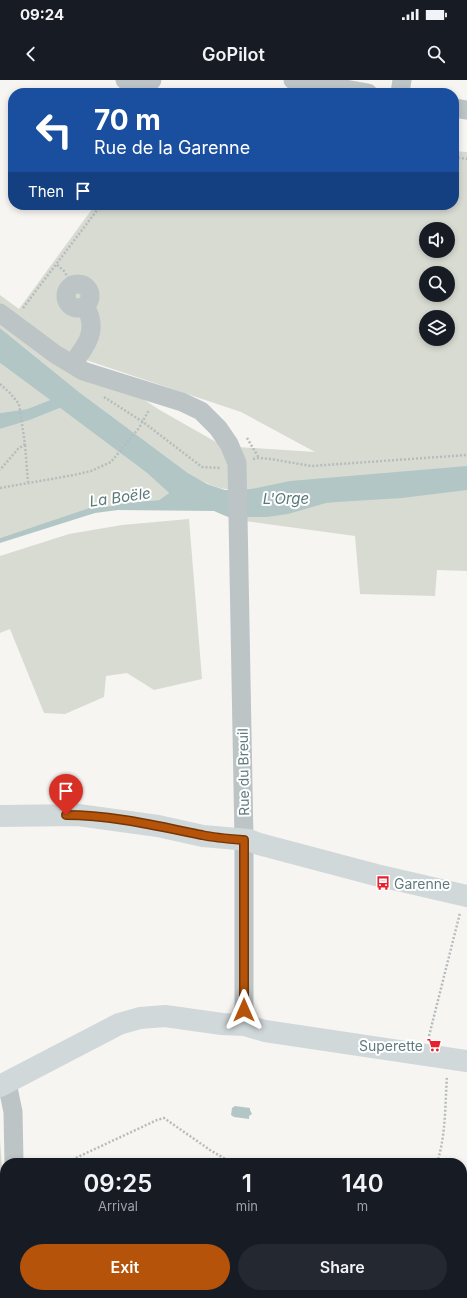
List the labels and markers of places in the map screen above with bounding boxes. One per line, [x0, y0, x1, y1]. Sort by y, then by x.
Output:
pin [49, 774, 83, 815]
bus stop icon: Garenne [375, 875, 391, 891]
place label: Garenne [394, 875, 450, 892]
place label: Superette [359, 1037, 423, 1054]
supermarket icon: Superette [426, 1037, 442, 1053]

